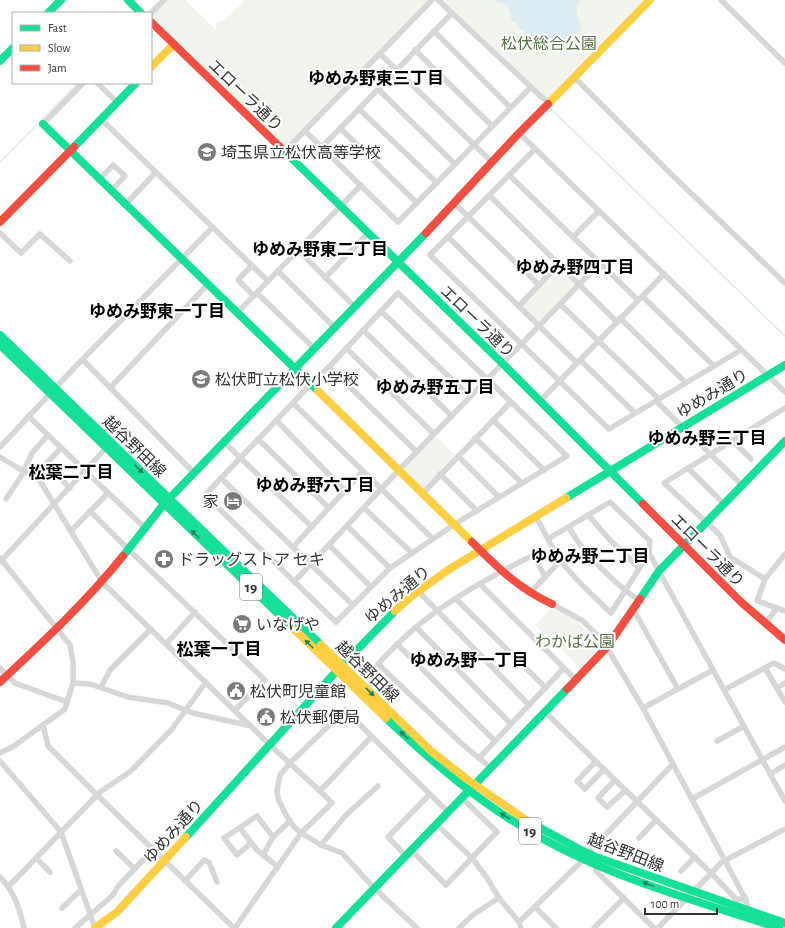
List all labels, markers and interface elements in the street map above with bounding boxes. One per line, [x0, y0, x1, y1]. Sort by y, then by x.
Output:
legend [12, 12, 152, 84]
text: Fast [48, 22, 67, 34]
park label: 松伏総合公園 [501, 35, 597, 52]
text: Slow [48, 42, 70, 54]
street label: エローラ通り [205, 56, 286, 135]
text: Jam [48, 62, 67, 74]
district label: ゆめみ野東三丁目 [308, 69, 444, 87]
school or university icon: 埼玉県立松伏高等学校 [196, 141, 218, 163]
place label: 埼玉県立松伏高等学校 [221, 144, 381, 161]
district label: ゆめみ野東二丁目 [252, 240, 388, 258]
district label: ゆめみ野四丁目 [516, 258, 635, 276]
street label: エローラ通り [437, 282, 518, 361]
district label: ゆめみ野東一丁目 [89, 302, 225, 320]
street label: ゆめみ通り [674, 366, 751, 421]
school or university icon: 松伏町立松伏小学校 [190, 368, 212, 390]
place label: 松伏町立松伏小学校 [215, 371, 359, 388]
district label: ゆめみ野五丁目 [376, 378, 495, 396]
street label: 越谷野田線 [100, 412, 169, 480]
district label: ゆめみ野三丁目 [648, 429, 767, 447]
district label: 松葉二丁目 [29, 464, 114, 481]
one-way arrow [134, 464, 144, 474]
district label: ゆめみ野六丁目 [256, 476, 375, 494]
hotel icon: 家 [222, 490, 244, 512]
place label: 家 [203, 494, 219, 510]
street label: エローラ通り [668, 510, 748, 590]
one-way arrow [190, 529, 200, 539]
district label: ゆめみ野二丁目 [531, 547, 650, 565]
pharmacy icon: ドラッグストア セキ [153, 548, 175, 570]
place label: ドラッグストア セキ [178, 551, 325, 568]
street label: ゆめみ通り [361, 562, 433, 627]
road number: 19 [240, 574, 262, 600]
supermarket icon: いなげや [231, 613, 253, 635]
place label: いなげや [256, 616, 320, 633]
park label: わかば公園 [535, 633, 615, 650]
street label: 越谷野田線 [333, 637, 402, 705]
one-way arrow [304, 639, 314, 649]
district label: 松葉一丁目 [177, 641, 262, 658]
district label: ゆめみ野一丁目 [410, 651, 529, 669]
public building icon: 松伏町児童館 [225, 680, 247, 702]
place label: 松伏町児童館 [250, 683, 346, 700]
one-way arrow [365, 688, 375, 697]
public building icon: 松伏郵便局 [255, 706, 277, 728]
place label: 松伏郵便局 [280, 709, 360, 726]
one-way arrow [399, 731, 409, 740]
street label: ゆめみ通り [140, 796, 206, 867]
one-way arrow [500, 812, 511, 820]
road number: 19 [519, 818, 541, 844]
street label: 越谷野田線 [585, 830, 666, 875]
one-way arrow [641, 880, 653, 886]
scale bar [645, 890, 717, 916]
text: 100 m [651, 898, 679, 910]

